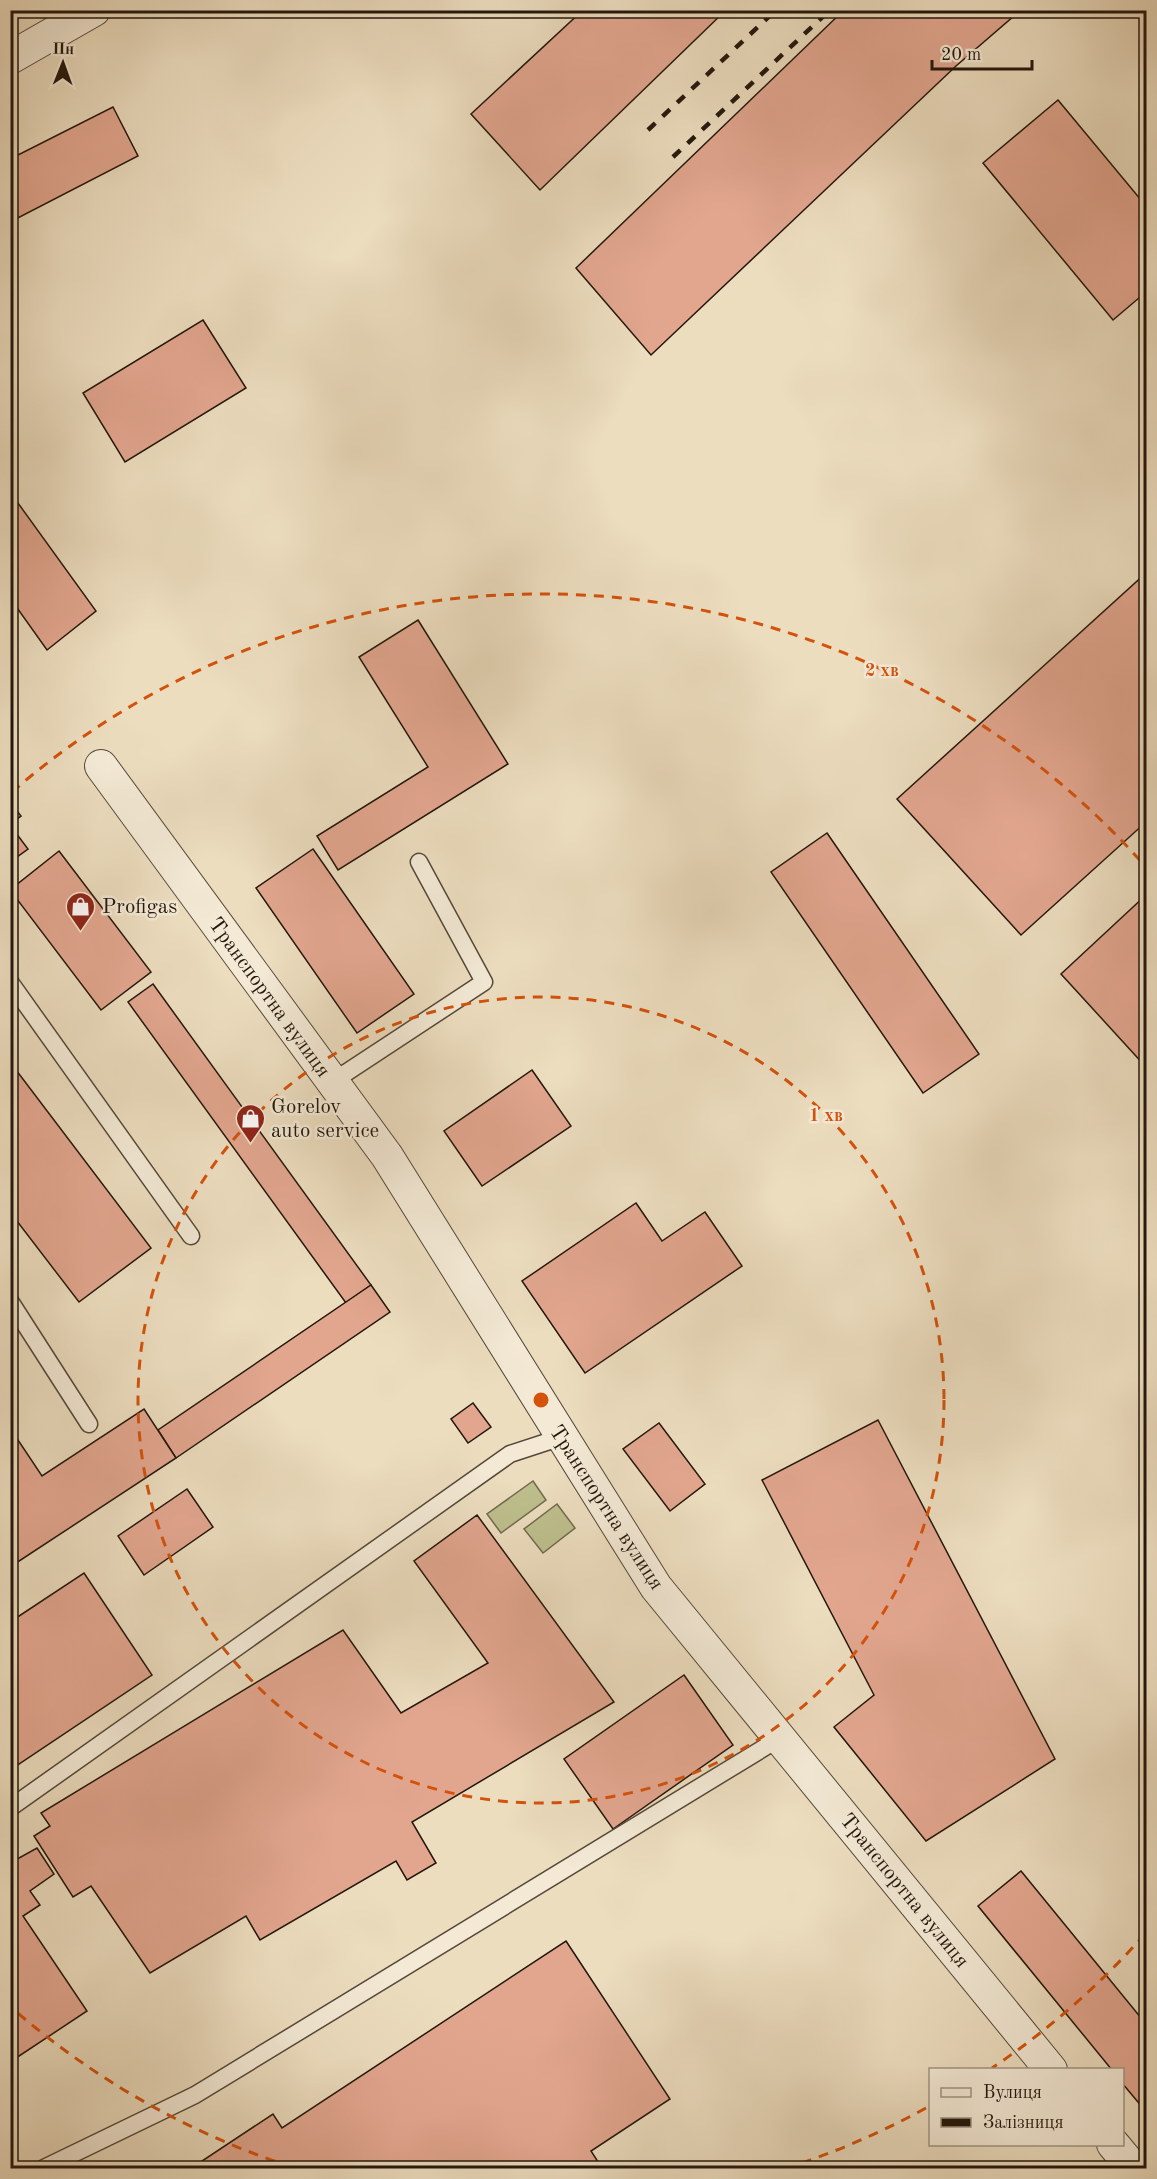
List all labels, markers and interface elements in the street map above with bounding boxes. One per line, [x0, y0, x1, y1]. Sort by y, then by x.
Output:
north arrow [33, 33, 93, 93]
scale bar [932, 33, 1032, 71]
text: Пн [52, 42, 74, 58]
text: 20 m [941, 46, 981, 64]
text: 2 хв [865, 662, 899, 680]
shop icon: Profigas [65, 890, 97, 932]
place label: Profigas [102, 897, 177, 918]
street label: Транспортна вулиця [204, 914, 334, 1082]
place label: Gorelov auto service [271, 1097, 379, 1142]
shop icon: Gorelov auto service [234, 1102, 266, 1144]
text: 1 хв [809, 1107, 843, 1125]
centre of rings [531, 1390, 551, 1410]
street label: Транспортна вулиця [545, 1422, 667, 1594]
street label: Транспортна вулиця [835, 1810, 972, 1972]
legend [929, 2068, 1124, 2146]
text: Вулиця [983, 2084, 1042, 2102]
text: Залізниця [983, 2114, 1064, 2132]

